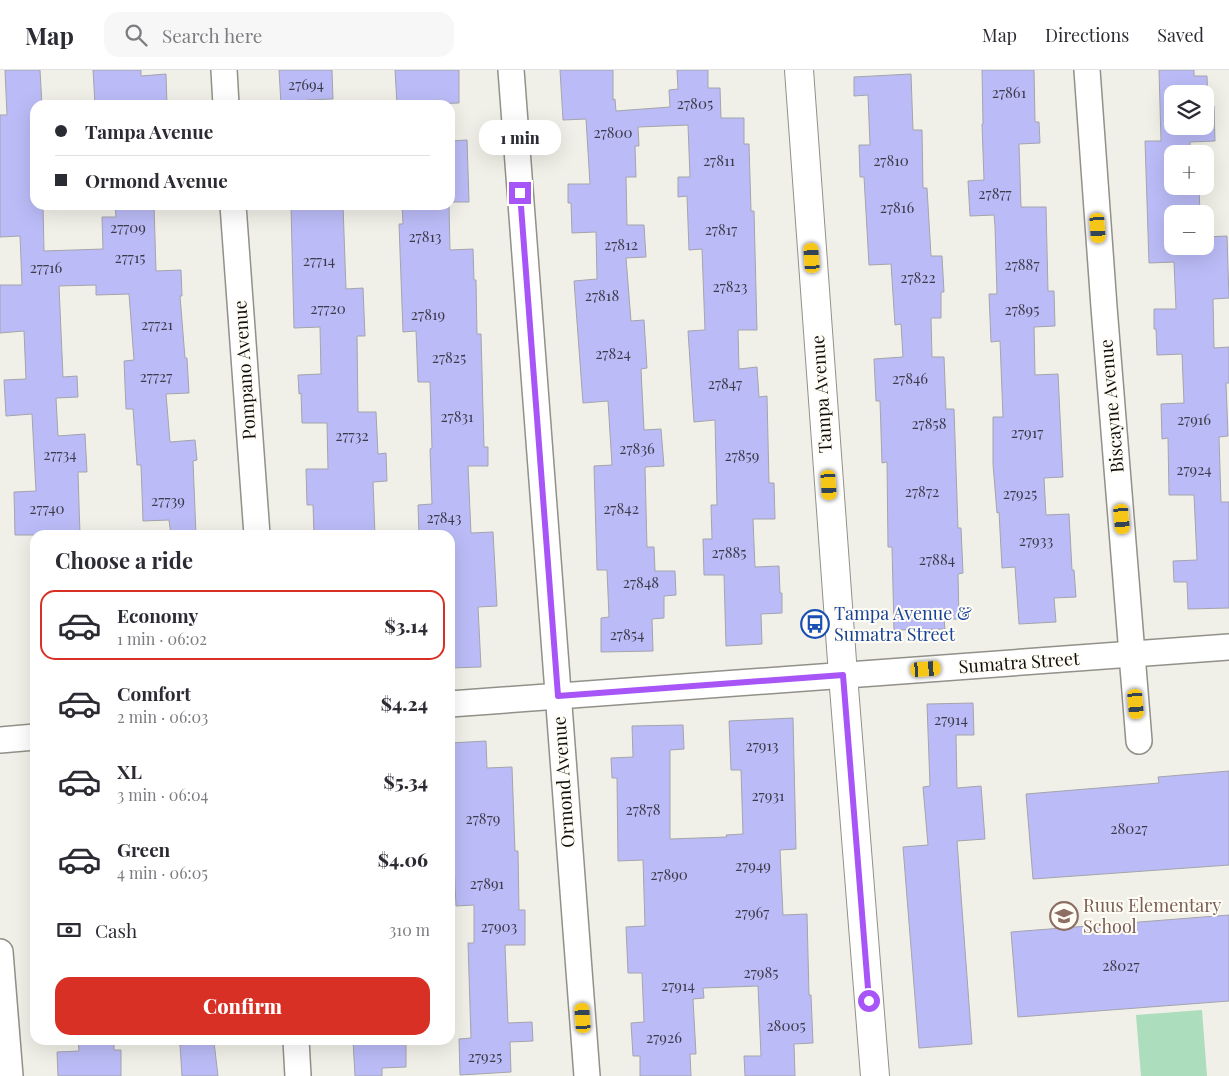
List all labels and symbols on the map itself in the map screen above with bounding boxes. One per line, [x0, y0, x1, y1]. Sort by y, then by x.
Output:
house number: 27694 [288, 74, 324, 94]
house number: 27861 [992, 82, 1027, 102]
house number: 27805 [677, 93, 713, 113]
callout: 1 min [479, 121, 561, 156]
house number: 27800 [593, 122, 633, 142]
house number: 27811 [703, 150, 736, 170]
house number: 27810 [873, 150, 909, 170]
route end [509, 182, 531, 204]
house number: 27877 [978, 183, 1012, 203]
house number: 27816 [880, 197, 914, 217]
car [1089, 213, 1106, 243]
house number: 27709 [110, 217, 146, 237]
house number: 27817 [705, 219, 737, 239]
house number: 27813 [408, 226, 442, 246]
house number: 27812 [604, 234, 638, 254]
car [803, 243, 820, 273]
house number: 27715 [115, 247, 145, 267]
house number: 27714 [303, 250, 335, 270]
house number: 27887 [1005, 254, 1039, 274]
house number: 27716 [30, 257, 63, 277]
house number: 27822 [900, 267, 936, 287]
house number: 27823 [712, 276, 748, 296]
house number: 27818 [585, 285, 619, 305]
house number: 27720 [310, 298, 346, 318]
house number: 27895 [1005, 299, 1039, 319]
street label: Pompano Avenue [227, 300, 261, 440]
house number: 27819 [411, 304, 445, 324]
house number: 27721 [141, 314, 173, 334]
street label: Tampa Avenue [805, 334, 837, 454]
street label: Biscayne Avenue [1093, 338, 1129, 474]
house number: 27824 [595, 343, 631, 363]
house number: 27825 [432, 347, 466, 367]
house number: 27727 [140, 366, 172, 386]
house number: 27846 [892, 368, 928, 388]
house number: 27847 [708, 373, 742, 393]
house number: 27831 [440, 406, 474, 426]
house number: 27916 [1177, 409, 1211, 429]
house number: 27858 [911, 413, 947, 433]
house number: 27917 [1011, 422, 1043, 442]
house number: 27732 [335, 425, 369, 445]
house number: 27836 [619, 438, 655, 458]
house number: 27734 [43, 444, 77, 464]
house number: 27859 [725, 445, 759, 465]
house number: 27924 [1176, 459, 1212, 479]
car [820, 470, 837, 500]
house number: 27872 [905, 481, 939, 501]
house number: 27925 [1003, 483, 1037, 503]
house number: 27739 [151, 490, 185, 510]
house number: 27740 [29, 498, 65, 518]
house number: 27842 [603, 498, 639, 518]
car [1113, 503, 1130, 535]
house number: 27843 [427, 507, 462, 527]
house number: 27933 [1019, 530, 1053, 550]
house number: 27885 [711, 542, 747, 562]
house number: 27884 [919, 549, 955, 569]
house number: 27848 [623, 572, 659, 592]
place label: Tampa Avenue & Sumatra Street [834, 601, 972, 646]
bus stop icon: Tampa Avenue & Sumatra Street [800, 609, 830, 639]
house number: 27854 [610, 624, 644, 644]
street label: Sumatra Street [958, 646, 1081, 678]
car [910, 660, 941, 678]
car [1127, 688, 1144, 720]
house number: 27914 [934, 709, 968, 729]
street label: Ormond Avenue [546, 716, 580, 849]
house number: 27913 [746, 735, 779, 755]
house number: 27931 [751, 785, 785, 805]
house number: 27878 [626, 799, 661, 819]
house number: 27879 [466, 808, 500, 828]
house number: 28027 [1110, 818, 1148, 838]
house number: 27949 [735, 855, 771, 875]
house number: 27890 [650, 864, 688, 884]
house number: 27891 [470, 873, 505, 893]
place label: Ruus Elementary School [1083, 893, 1221, 938]
school or university icon: Ruus Elementary School [1049, 901, 1079, 931]
house number: 27967 [735, 902, 769, 922]
house number: 27903 [481, 916, 518, 936]
house number: 28027 [1102, 955, 1140, 975]
house number: 27985 [744, 962, 778, 982]
house number: 27914 [661, 975, 695, 995]
route start [858, 990, 880, 1012]
car [574, 1003, 591, 1033]
house number: 28005 [766, 1015, 806, 1035]
house number: 27926 [646, 1027, 682, 1047]
house number: 27925 [468, 1046, 502, 1066]

